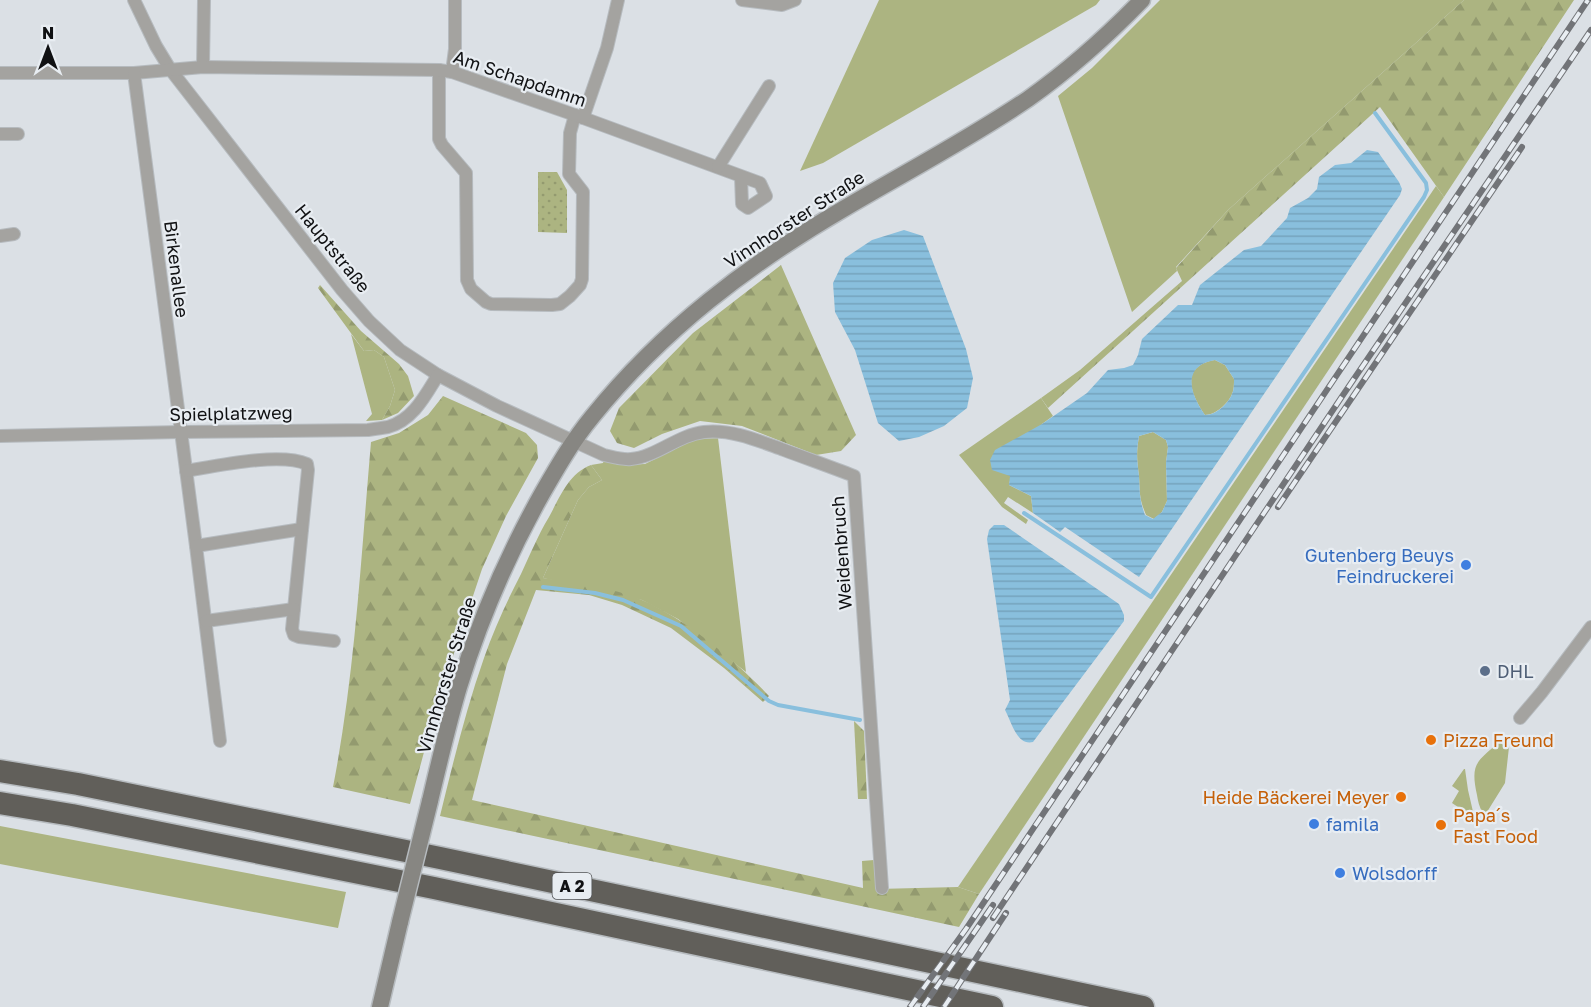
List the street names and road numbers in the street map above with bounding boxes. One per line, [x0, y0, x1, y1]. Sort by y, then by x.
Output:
street label: Am Schapdamm [451, 45, 589, 111]
street label: Vinnhorster Straße [720, 165, 868, 273]
street label: Hauptstraße [291, 199, 375, 297]
street label: Birkenallee [160, 219, 194, 319]
street label: Spielplatzweg [169, 401, 293, 425]
street label: Weidenbruch [826, 495, 856, 611]
street label: Vinnhorster Straße [412, 594, 480, 756]
road number: A 2 [552, 873, 592, 899]

